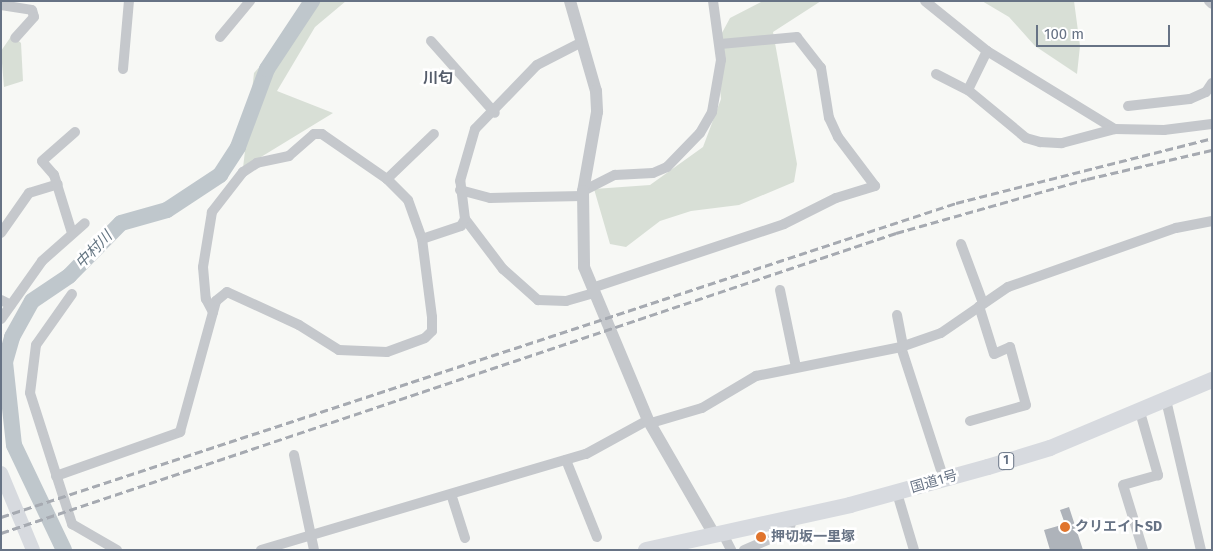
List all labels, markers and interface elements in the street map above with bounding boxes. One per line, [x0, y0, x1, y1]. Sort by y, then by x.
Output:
scale bar [1038, 15, 1172, 47]
text: 100 m [1044, 25, 1084, 43]
district label: 川匂 [423, 70, 453, 88]
water label: 中村川 [72, 228, 116, 272]
road number: 1 [997, 452, 1015, 471]
street label: 国道1号 [909, 467, 959, 497]
place label: クリエイトSD [1075, 519, 1162, 535]
marker: クリエイトSD [1059, 521, 1071, 533]
place label: 押切坂一里塚 [771, 529, 855, 545]
marker: 押切坂一里塚 [755, 531, 767, 543]

